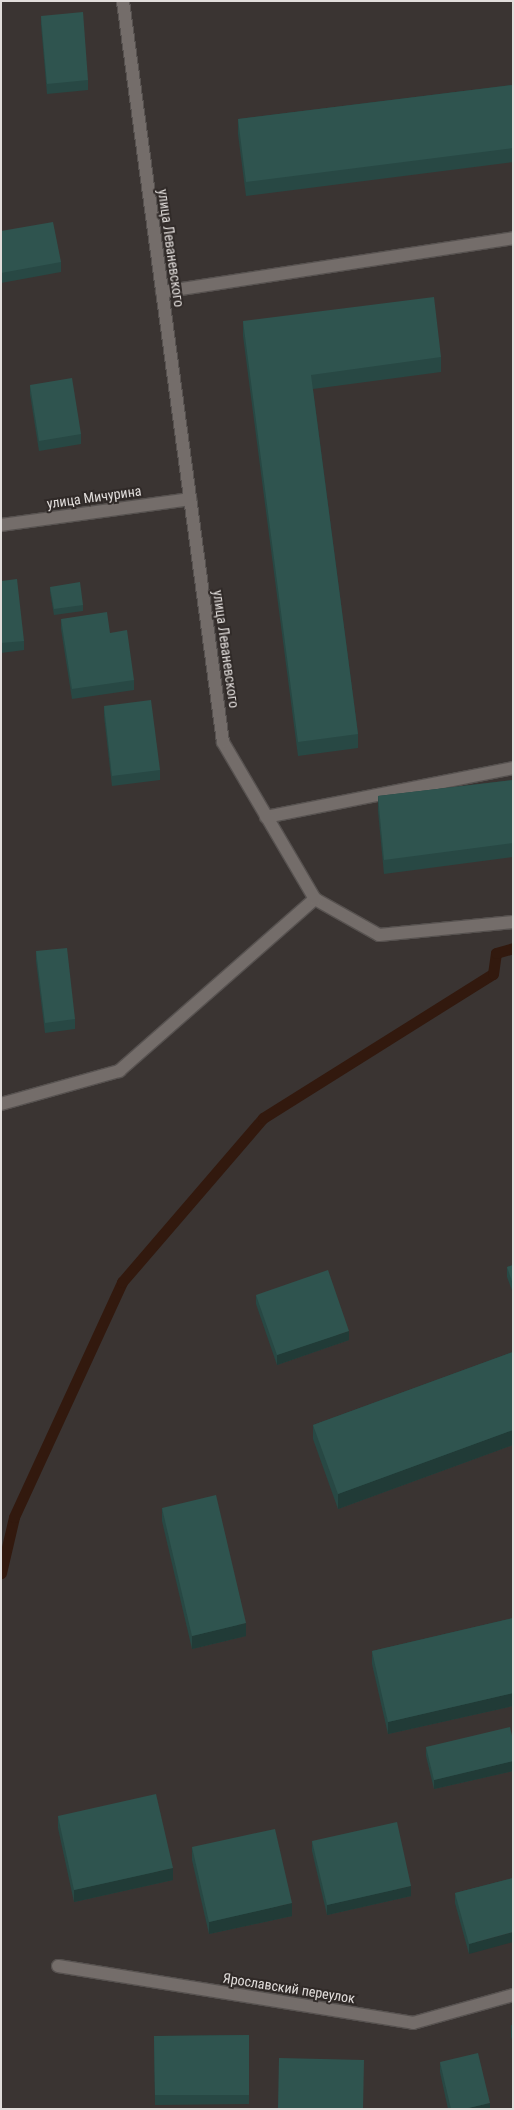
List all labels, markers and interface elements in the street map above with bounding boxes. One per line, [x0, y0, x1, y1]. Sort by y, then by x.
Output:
street label: улица Леваневского [154, 188, 188, 308]
street label: улица Мичурина [46, 482, 142, 512]
street label: улица Леваневского [209, 589, 243, 709]
street label: Ярославский переулок [222, 1969, 356, 2007]

